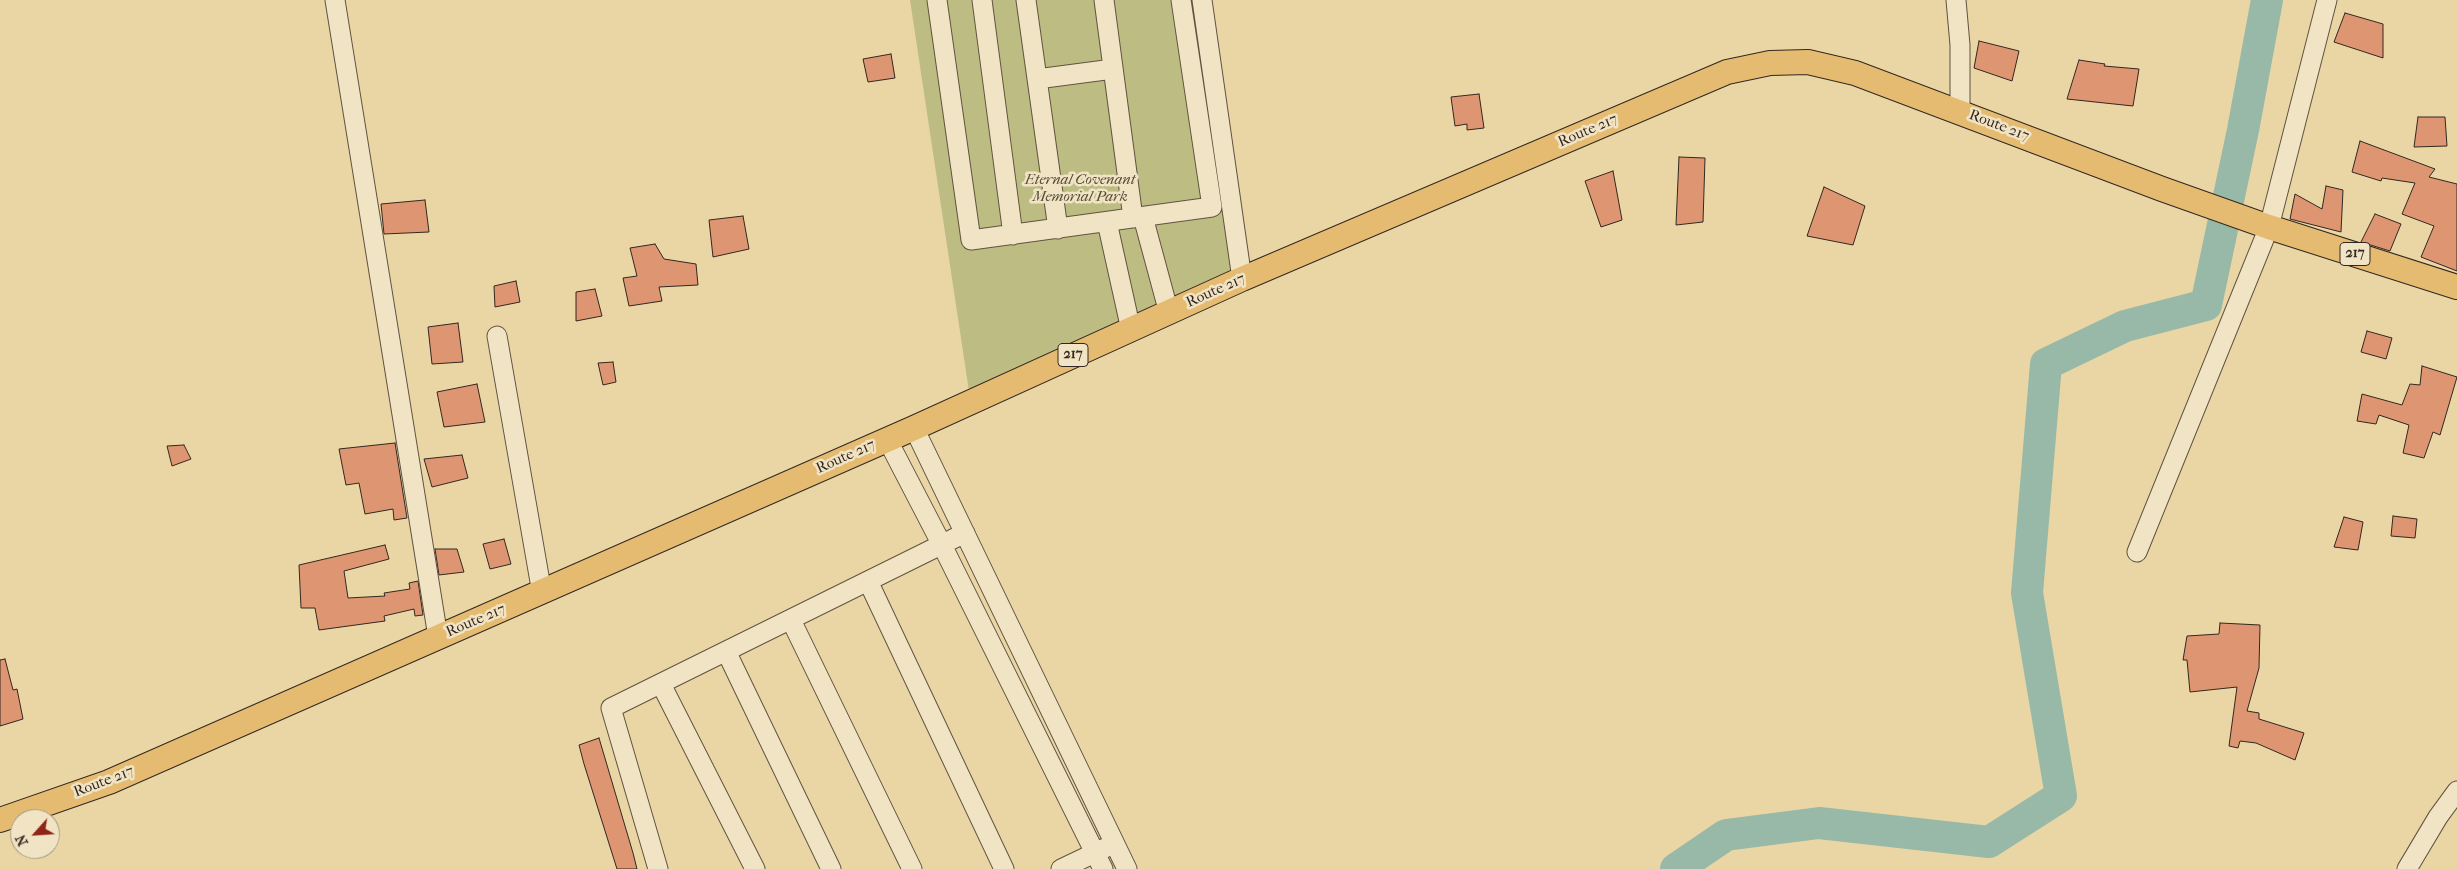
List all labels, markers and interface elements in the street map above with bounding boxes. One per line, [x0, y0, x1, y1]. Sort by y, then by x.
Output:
street label: Route 217 [1966, 106, 2032, 146]
street label: Route 217 [1556, 110, 1620, 152]
park label: Eternal Covenant Memorial Park [1025, 171, 1135, 206]
road number: 217 [2340, 242, 2370, 266]
street label: Route 217 [1184, 270, 1248, 312]
road number: 217 [1058, 344, 1088, 366]
street label: Route 217 [814, 436, 878, 478]
street label: Route 217 [444, 600, 508, 642]
street label: Route 217 [71, 762, 137, 802]
north arrow [10, 809, 60, 859]
text: N [12, 832, 32, 849]

